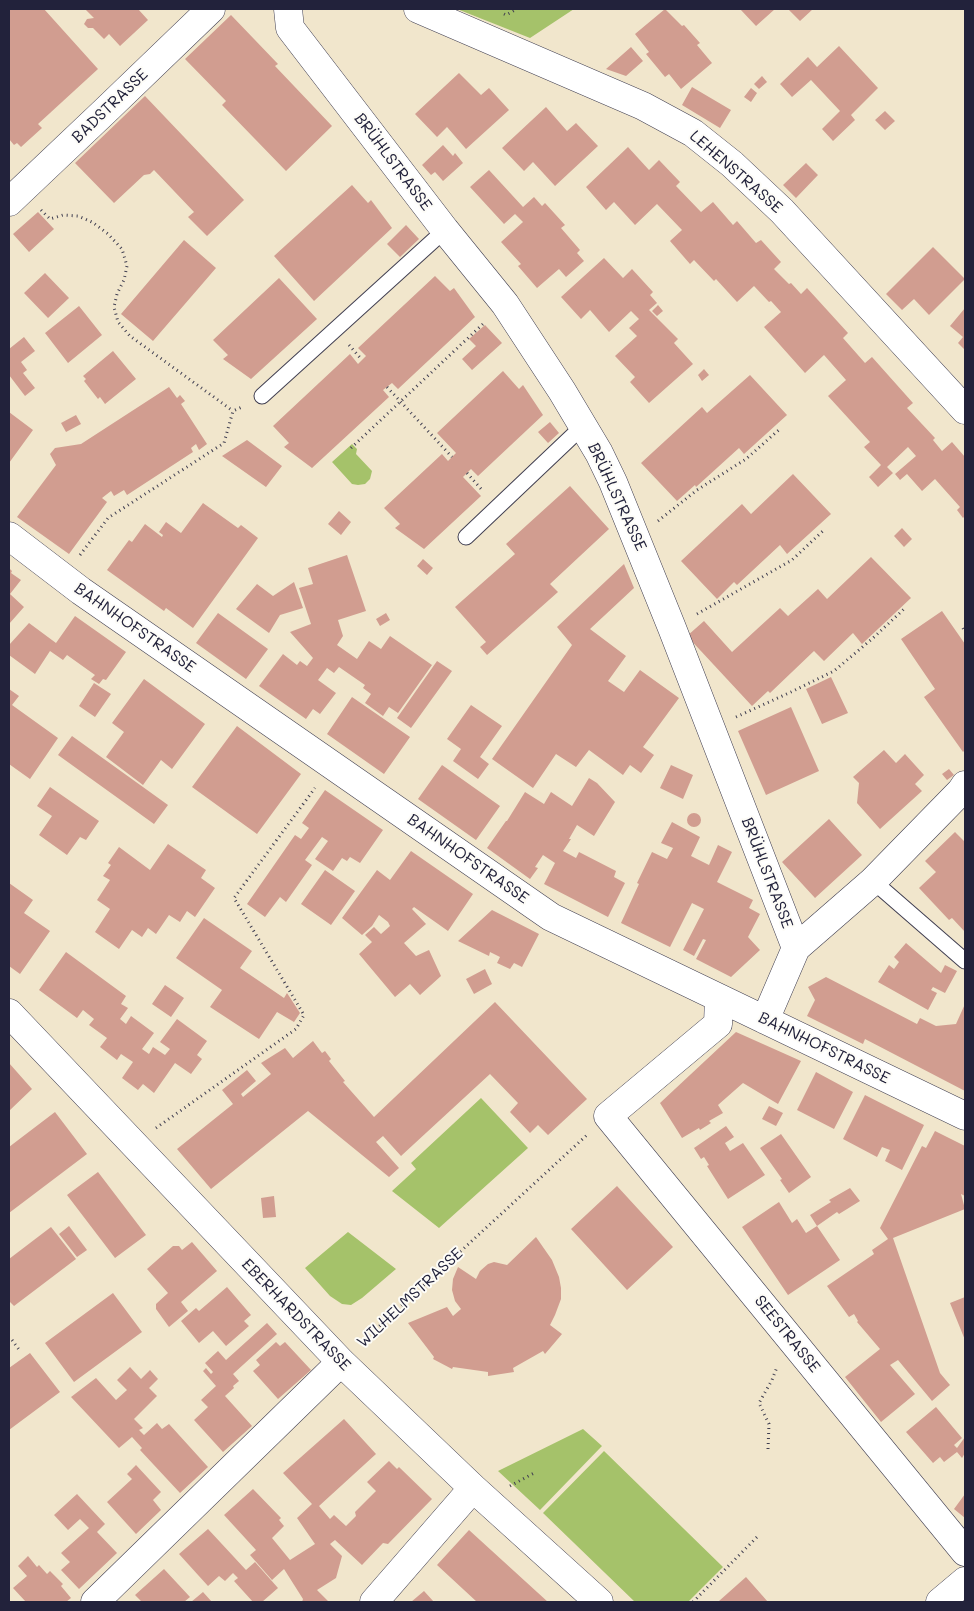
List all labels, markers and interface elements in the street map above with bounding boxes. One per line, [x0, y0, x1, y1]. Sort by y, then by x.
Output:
street label: BADSTRASSE [68, 65, 152, 147]
street label: BRÜHLSTRASSE [350, 109, 436, 215]
street label: LEHENSTRASSE [686, 127, 786, 217]
street label: BRÜHLSTRASSE [584, 440, 650, 554]
street label: BAHNHOFSTRASSE [71, 579, 199, 677]
street label: BAHNHOFSTRASSE [404, 810, 532, 908]
street label: BRÜHLSTRASSE [737, 815, 797, 931]
street label: BAHNHOFSTRASSE [755, 1008, 893, 1088]
street label: WILHELMSTRASSE [353, 1244, 467, 1352]
street label: EBERHARDSTRASSE [237, 1255, 355, 1375]
street label: SEESTRASSE [750, 1292, 824, 1376]

